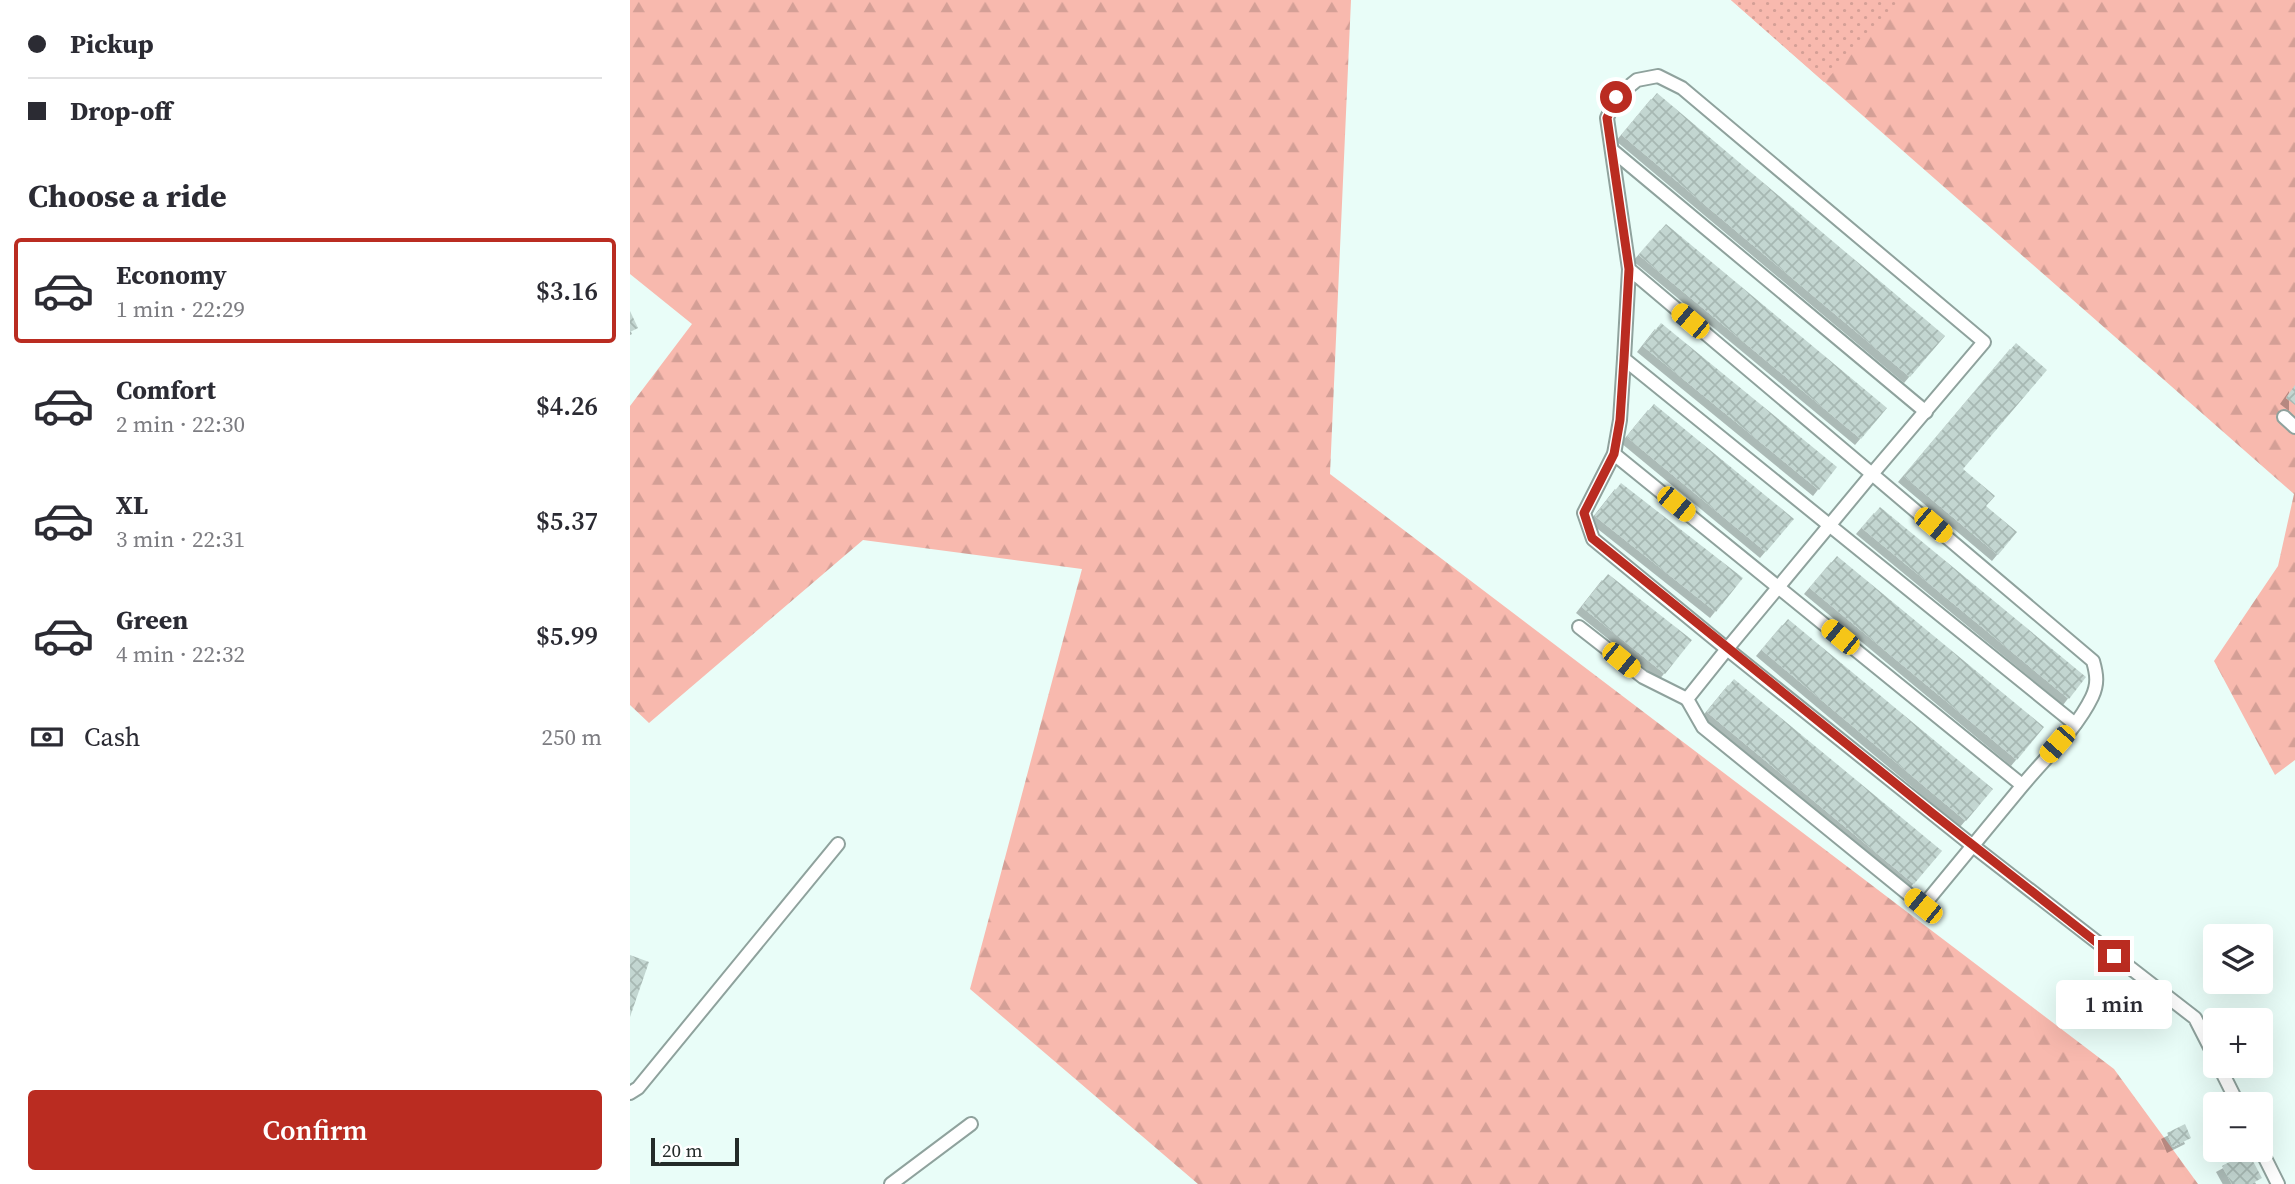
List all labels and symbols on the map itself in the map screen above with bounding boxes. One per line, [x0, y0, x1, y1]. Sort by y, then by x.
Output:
route start [1600, 81, 1632, 113]
car [1668, 299, 1713, 343]
car [1654, 483, 1699, 525]
car [1911, 503, 1956, 547]
car [1818, 616, 1863, 658]
car [1599, 639, 1644, 681]
car [2036, 721, 2079, 767]
car [1901, 885, 1946, 927]
route end [2098, 940, 2130, 972]
callout: 1 min [2056, 981, 2172, 1030]
scale bar [651, 1135, 738, 1167]

